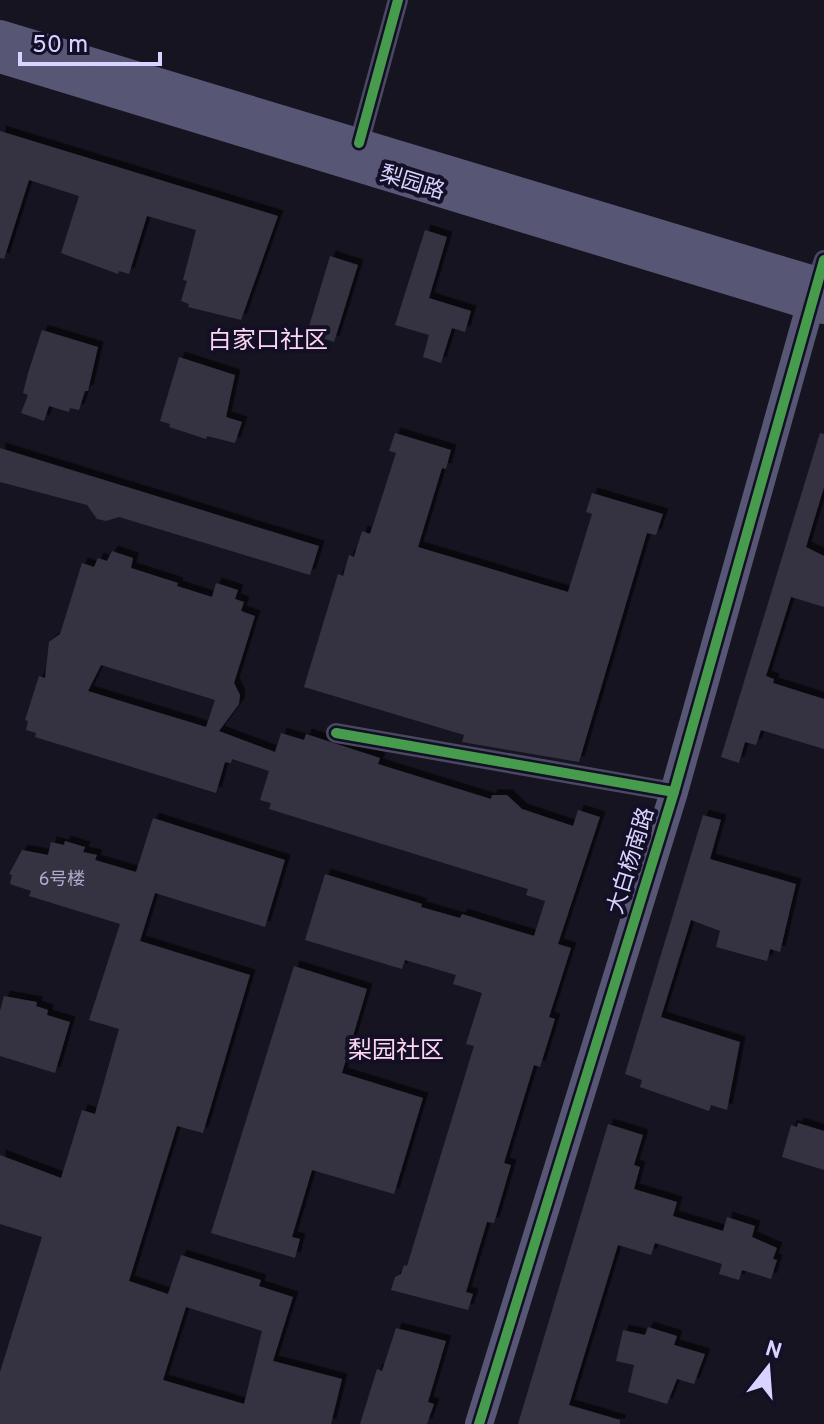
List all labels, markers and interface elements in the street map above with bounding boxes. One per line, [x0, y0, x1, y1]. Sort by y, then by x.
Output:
scale bar [20, 16, 160, 66]
text: 50 m [32, 31, 88, 61]
street label: 梨园路 [376, 161, 448, 207]
district label: 白家口社区 [208, 327, 328, 357]
street label: 大白杨南路 [603, 804, 661, 918]
house number: 6号楼 [39, 869, 85, 892]
district label: 梨园社区 [348, 1037, 444, 1067]
north arrow [728, 1328, 808, 1408]
text: N [762, 1336, 785, 1366]

